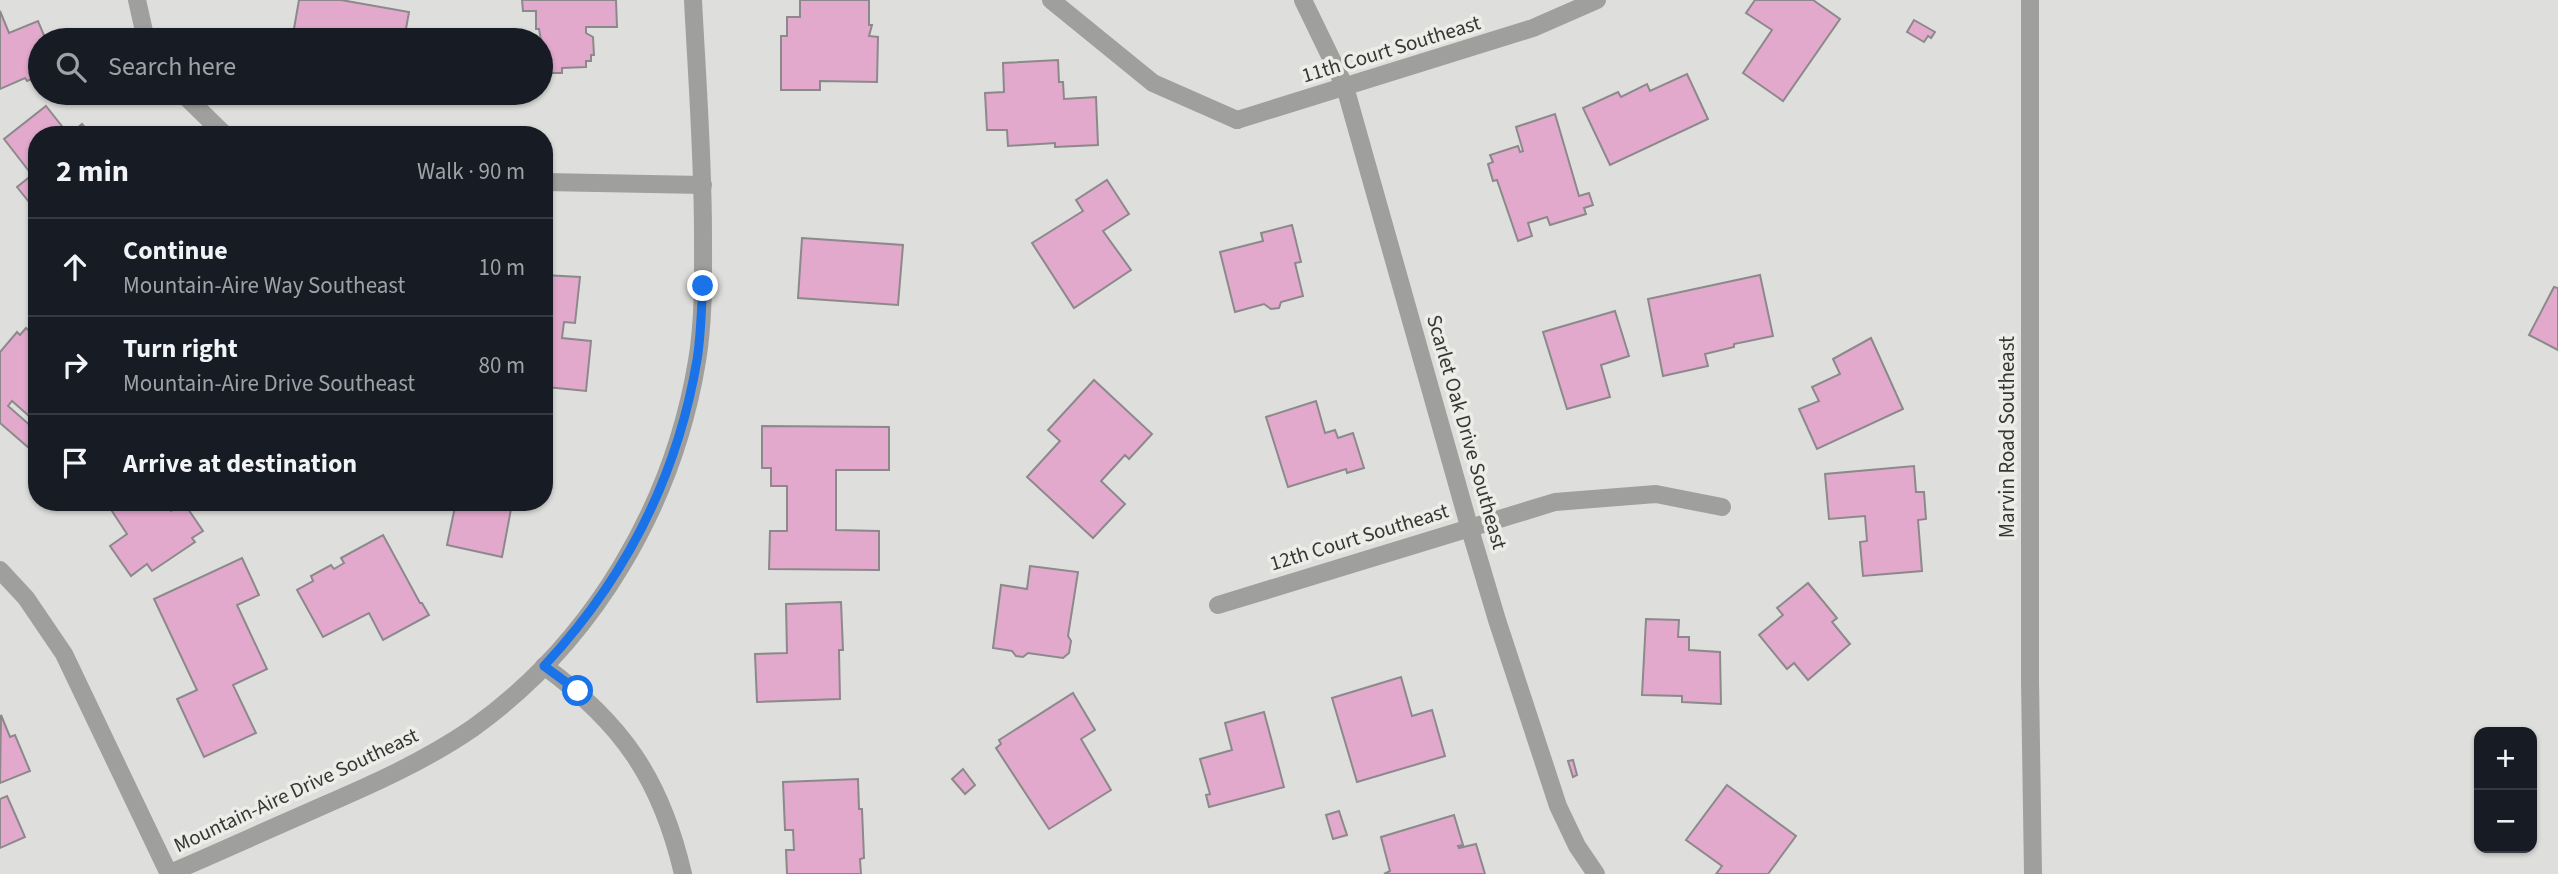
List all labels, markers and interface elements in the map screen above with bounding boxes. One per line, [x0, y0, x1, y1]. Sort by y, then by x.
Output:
street label: 11th Court Southeast [1298, 8, 1484, 90]
search box [28, 28, 553, 105]
icon: search [52, 48, 90, 86]
text: Search here [108, 48, 236, 85]
text: 2 min [56, 150, 129, 193]
text: Walk · 90 m [417, 155, 525, 188]
text: Continue [123, 232, 228, 269]
icon: ahead [56, 248, 94, 286]
text: 10 m [478, 251, 525, 284]
text: Mountain-Aire Way Southeast [123, 269, 405, 302]
route end [687, 270, 718, 301]
street label: Scarlet Oak Drive Southeast [1419, 311, 1515, 553]
text: Turn right [123, 330, 238, 367]
street label: Marvin Road Southeast [1992, 336, 2022, 538]
icon: right [56, 346, 94, 384]
text: 80 m [478, 349, 525, 382]
text: Mountain-Aire Drive Southeast [123, 367, 415, 400]
icon: arrive [56, 444, 94, 482]
text: Arrive at destination [123, 445, 357, 482]
street label: 12th Court Southeast [1266, 496, 1452, 578]
route start [562, 675, 593, 706]
street label: Mountain-Aire Drive Southeast [169, 720, 423, 860]
map controls [2474, 727, 2537, 853]
button: + [2474, 727, 2537, 790]
button: − [2474, 790, 2537, 853]

